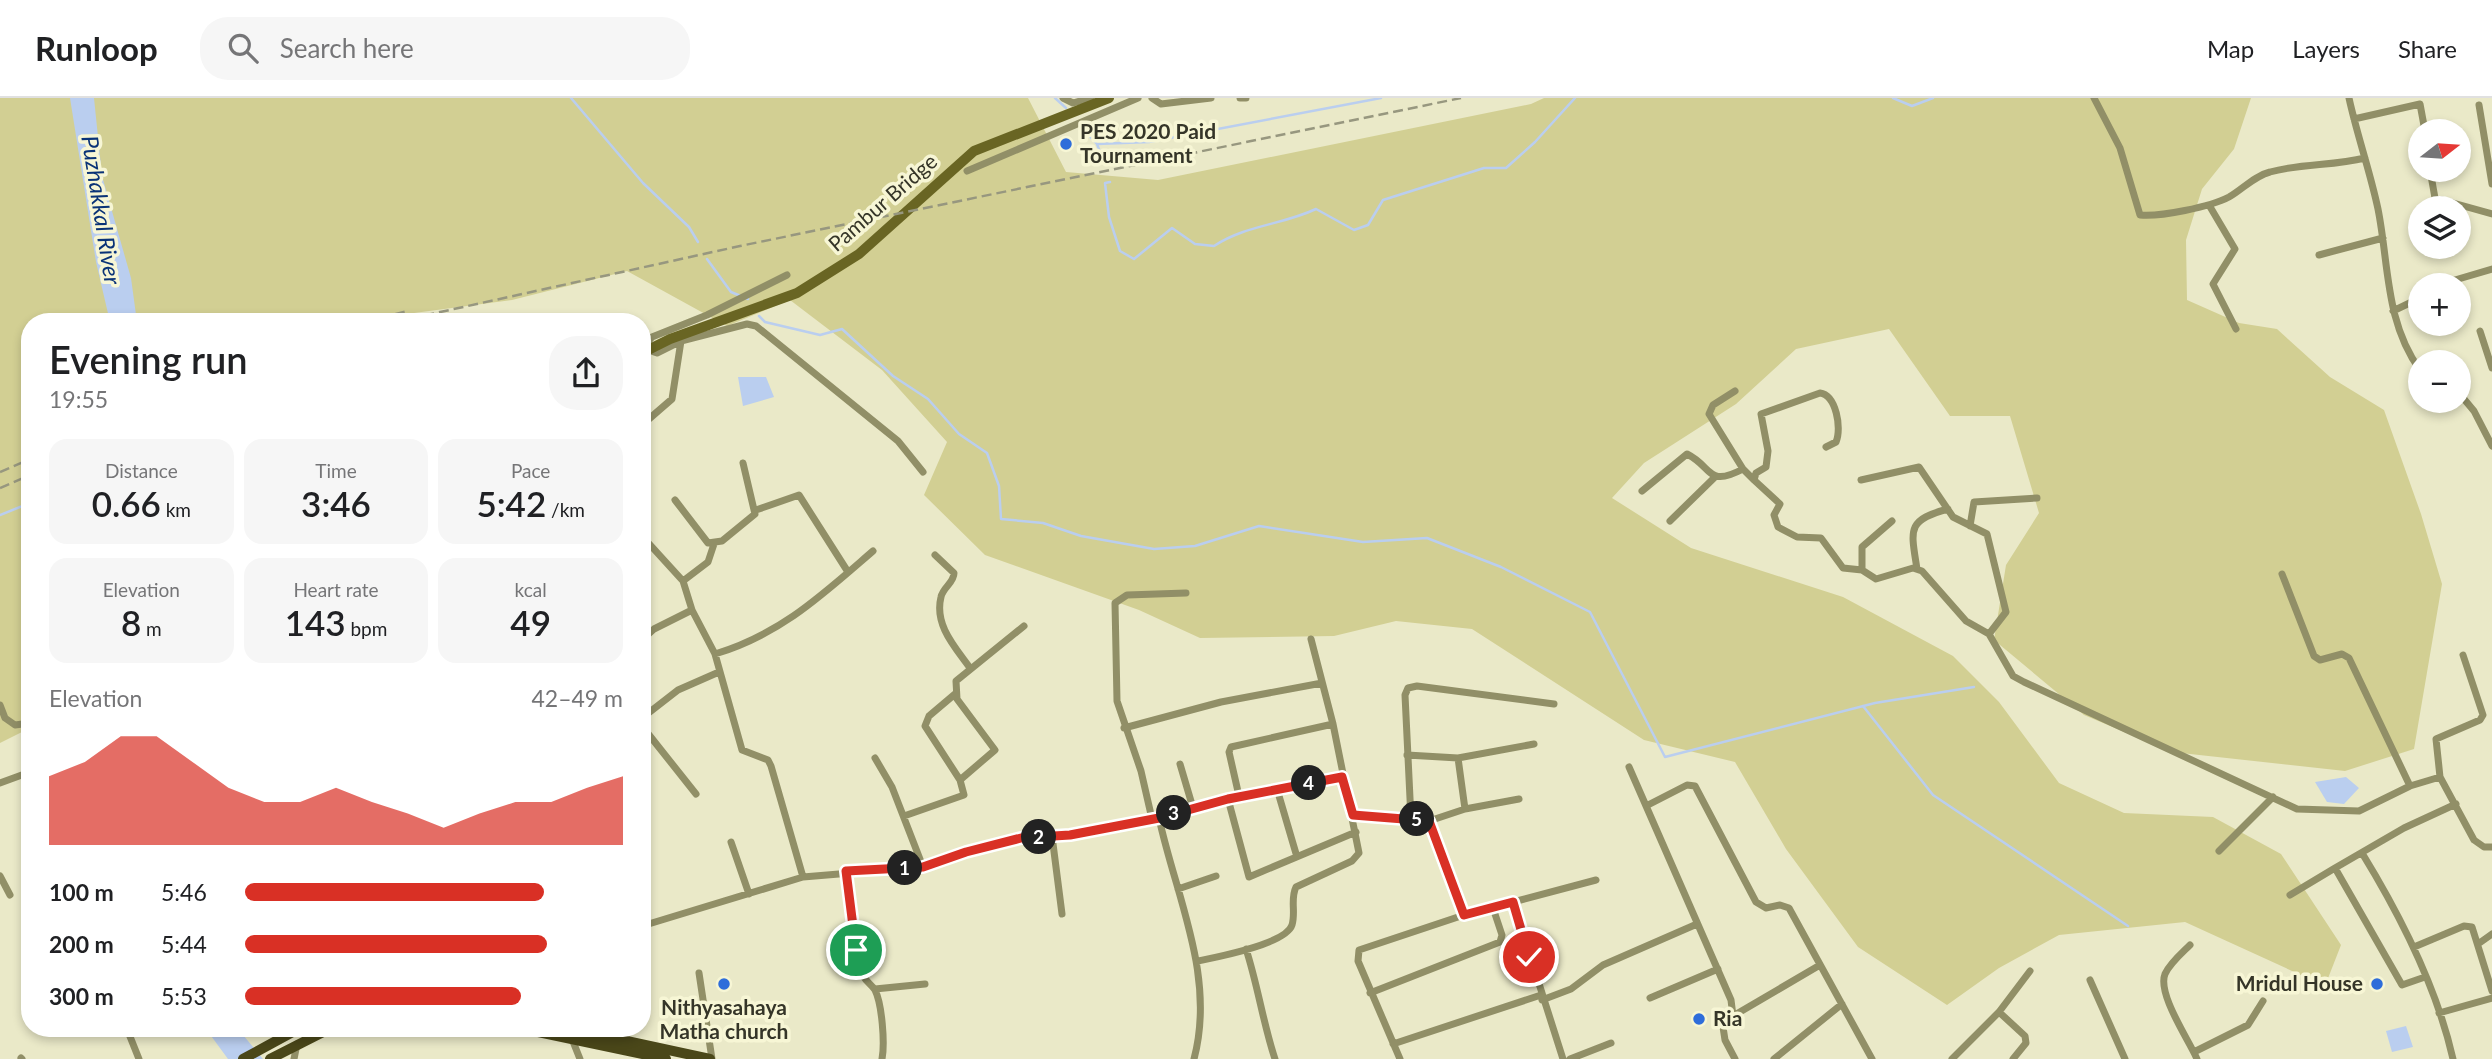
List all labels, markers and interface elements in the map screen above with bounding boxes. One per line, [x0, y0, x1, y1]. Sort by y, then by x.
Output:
search box [200, 17, 690, 80]
text: Runloop [35, 28, 158, 68]
icon: search [224, 29, 262, 67]
text: Search here [280, 32, 414, 64]
text: Map [2207, 34, 2254, 63]
text: Layers [2292, 34, 2360, 63]
text: Share [2398, 34, 2457, 63]
place label: PES 2020 Paid Tournament [1080, 118, 1216, 167]
north arrow [2408, 119, 2471, 182]
map controls [2408, 119, 2471, 413]
water label: Puzhakkal River [76, 133, 128, 287]
marker: PES 2020 Paid Tournament [1058, 136, 1074, 152]
street label: Pambur Bridge [823, 148, 941, 256]
button: layers [2408, 196, 2471, 259]
button: + [2408, 273, 2471, 336]
text: Evening run [49, 336, 248, 382]
button: share [549, 336, 623, 410]
button: − [2408, 350, 2471, 413]
text: 19:55 [49, 385, 108, 413]
text: Distance [105, 459, 178, 482]
text: Time [315, 459, 357, 482]
text: Pace [511, 459, 550, 482]
text: 0.66 [92, 482, 161, 524]
text: 3:46 [301, 482, 371, 524]
text: 5:42 [476, 482, 546, 524]
text: km [161, 498, 191, 521]
text: /km [546, 498, 585, 521]
text: Elevation [103, 578, 180, 601]
text: Heart rate [293, 578, 379, 601]
text: kcal [515, 578, 547, 601]
text: 8 [121, 601, 141, 643]
text: 143 [285, 601, 346, 643]
text: 49 [510, 601, 551, 643]
text: m [141, 617, 162, 640]
text: bpm [346, 617, 387, 640]
text: Elevation [49, 684, 142, 712]
text: 42–49 m [531, 684, 623, 712]
pin: 4 [1292, 766, 1326, 800]
text: 4 [1303, 771, 1314, 794]
pin: 3 [1156, 796, 1192, 830]
text: 3 [1168, 801, 1179, 824]
pin: 5 [1400, 802, 1434, 836]
text: 5 [1411, 807, 1422, 830]
pin: 2 [1021, 820, 1056, 854]
text: 2 [1033, 825, 1044, 848]
pin: 1 [888, 850, 922, 886]
text: 1 [899, 856, 910, 879]
text: 100 m [49, 878, 114, 906]
text: 5:46 [161, 878, 207, 906]
pin [826, 920, 886, 980]
pin [1499, 927, 1559, 987]
text: 200 m [49, 930, 114, 958]
text: 5:44 [161, 930, 207, 958]
icon: arrive [837, 931, 875, 969]
icon: check [1510, 938, 1548, 976]
place label: Mridul House [2236, 970, 2363, 995]
marker: Nithyasahaya Matha church [716, 976, 732, 992]
marker: Mridul House [2369, 976, 2385, 992]
text: 300 m [49, 982, 114, 1010]
text: 5:53 [161, 982, 207, 1010]
place label: Nithyasahaya Matha church [660, 994, 788, 1043]
place label: Ria [1713, 1005, 1742, 1030]
marker: Ria [1691, 1011, 1707, 1027]

